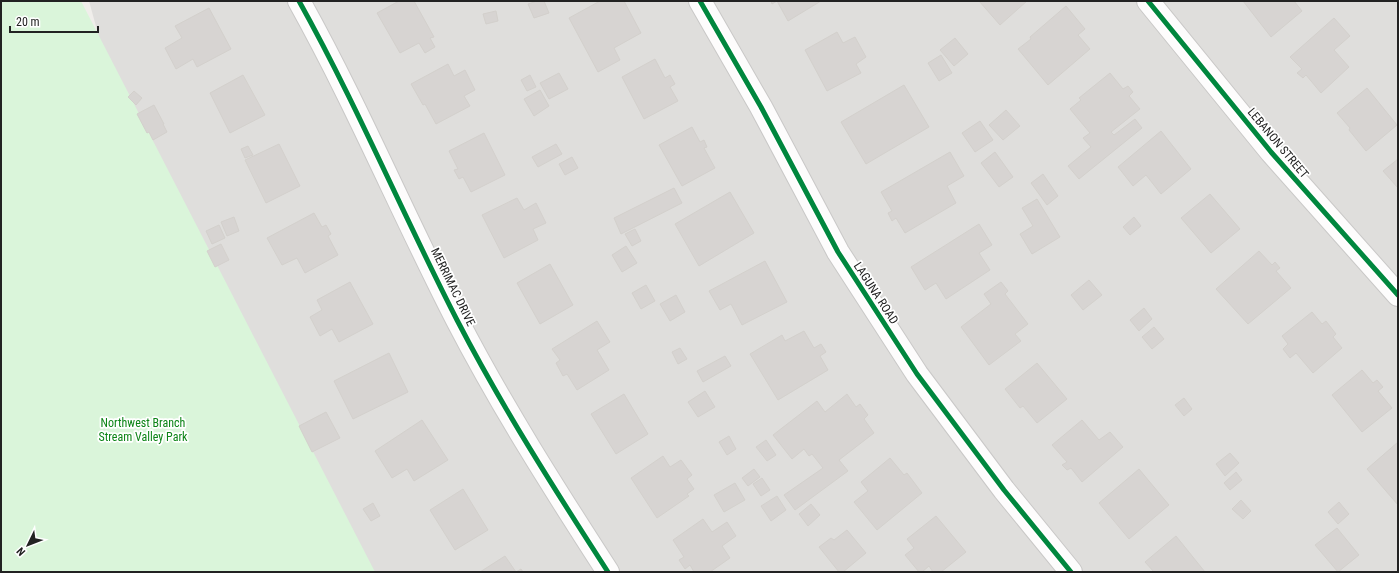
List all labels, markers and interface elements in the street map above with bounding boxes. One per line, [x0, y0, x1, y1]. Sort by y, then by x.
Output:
scale bar [10, 8, 98, 34]
text: 20 m [16, 15, 40, 29]
street label: LEBANON STREET [1245, 105, 1311, 181]
street label: MERRIMAC DRIVE [428, 246, 478, 328]
street label: LAGUNA ROAD [851, 259, 901, 327]
park label: Northwest Branch Stream Valley Park [99, 416, 188, 444]
north arrow [8, 525, 48, 565]
text: N [14, 544, 28, 558]

